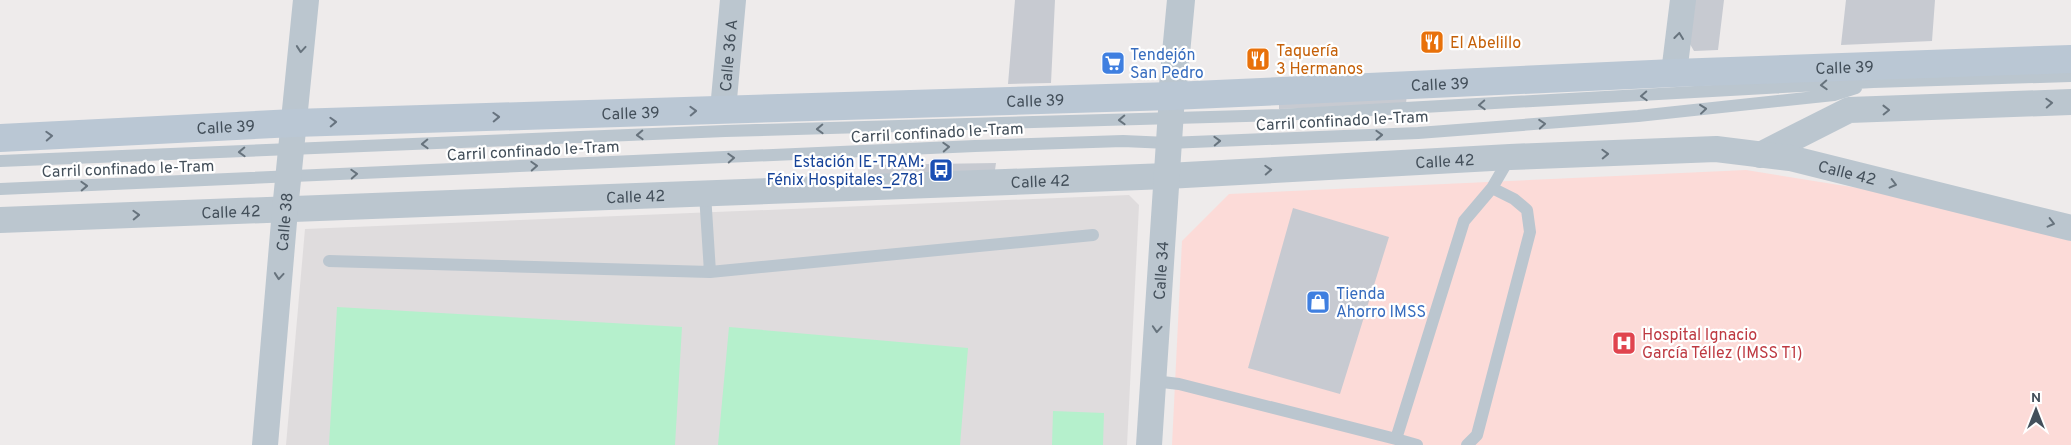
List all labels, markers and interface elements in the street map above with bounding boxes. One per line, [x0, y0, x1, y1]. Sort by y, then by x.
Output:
street label: Calle 36 A [717, 18, 743, 93]
restaurant icon: El Abelillo [1419, 29, 1445, 55]
one-way arrow [1673, 32, 1684, 40]
place label: El Abelillo [1450, 34, 1521, 54]
place label: Taquería 3 Hermanos [1276, 42, 1363, 80]
one-way arrow [296, 45, 307, 53]
place label: Tendejón San Pedro [1130, 46, 1204, 84]
restaurant icon: Taquería 3 Hermanos [1245, 46, 1271, 72]
supermarket icon: Tendejón San Pedro [1100, 50, 1126, 76]
street label: Calle 39 [1815, 58, 1874, 80]
street label: Calle 39 [1410, 74, 1470, 97]
one-way arrow [1820, 80, 1828, 91]
one-way arrow [1640, 90, 1648, 101]
street label: Calle 39 [1006, 91, 1065, 113]
one-way arrow [2045, 97, 2053, 108]
one-way arrow [1478, 99, 1486, 110]
street label: Calle 39 [601, 104, 660, 126]
one-way arrow [1700, 104, 1708, 115]
one-way arrow [1882, 105, 1890, 115]
one-way arrow [689, 106, 697, 117]
street label: Carril confinado Ie-Tram [1255, 107, 1429, 137]
one-way arrow [492, 112, 500, 123]
one-way arrow [1118, 114, 1126, 125]
street label: Calle 39 [196, 117, 255, 140]
one-way arrow [330, 117, 338, 127]
one-way arrow [1538, 118, 1546, 129]
street label: Carril confinado Ie-Tram [850, 119, 1024, 149]
one-way arrow [816, 123, 824, 134]
one-way arrow [1376, 129, 1384, 140]
one-way arrow [45, 130, 53, 141]
one-way arrow [636, 130, 644, 140]
one-way arrow [1213, 136, 1221, 147]
street label: Carril confinado Ie-Tram [446, 137, 620, 167]
one-way arrow [421, 139, 429, 150]
one-way arrow [942, 142, 950, 153]
one-way arrow [237, 146, 245, 157]
one-way arrow [1601, 148, 1609, 159]
street label: Calle 42 [1415, 151, 1475, 174]
one-way arrow [728, 152, 736, 163]
place label: Estación IE-TRAM: Fénix Hospitales_2781 [766, 153, 924, 191]
street label: Carril confinado Ie-Tram [41, 157, 215, 183]
bus stop icon: Estación IE-TRAM: Fénix Hospitales_2781 [928, 157, 954, 183]
street label: Calle 42 [1816, 157, 1878, 191]
one-way arrow [530, 161, 538, 172]
one-way arrow [1264, 165, 1272, 176]
one-way arrow [350, 169, 358, 180]
street label: Calle 42 [1010, 172, 1070, 194]
one-way arrow [1889, 178, 1898, 189]
one-way arrow [80, 180, 88, 191]
street label: Calle 42 [606, 187, 666, 209]
street label: Calle 38 [274, 192, 299, 252]
street label: Calle 42 [201, 202, 261, 224]
one-way arrow [132, 210, 140, 221]
one-way arrow [2047, 217, 2056, 228]
street label: Calle 34 [1151, 240, 1174, 301]
one-way arrow [274, 273, 285, 281]
place label: Tienda Ahorro IMSS [1336, 285, 1426, 323]
shop icon: Tienda Ahorro IMSS [1305, 289, 1331, 315]
one-way arrow [1152, 326, 1163, 334]
place label: Hospital Ignacio García Téllez (IMSS T1) [1642, 326, 1802, 364]
hospital icon: Hospital Ignacio García Téllez (IMSS T1) [1611, 330, 1637, 356]
north arrow [2011, 385, 2061, 435]
text: N [2031, 390, 2041, 407]

